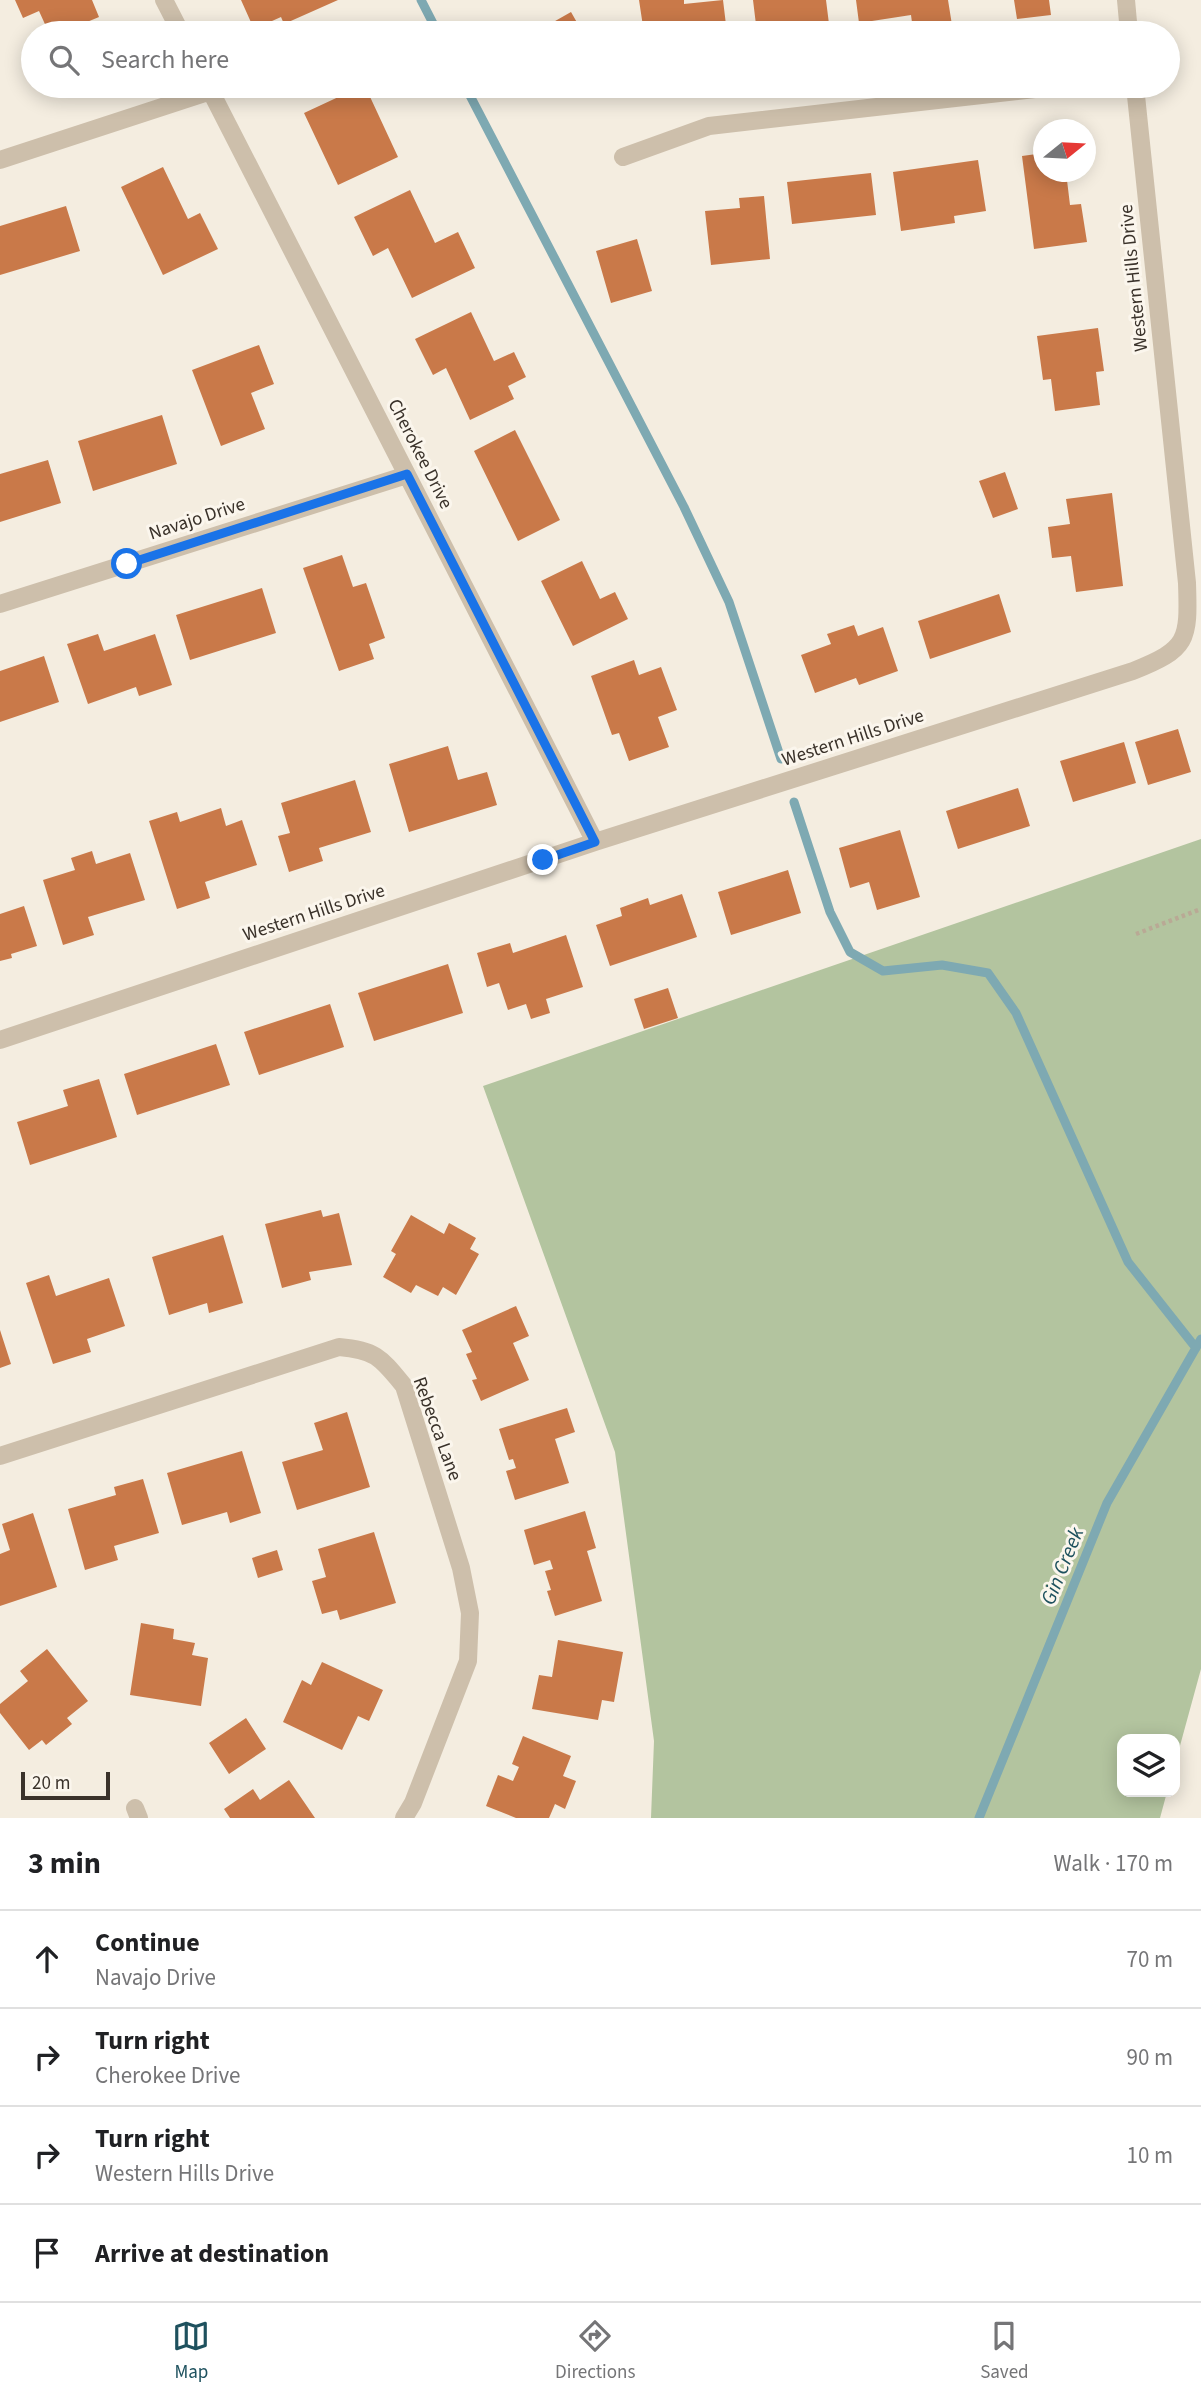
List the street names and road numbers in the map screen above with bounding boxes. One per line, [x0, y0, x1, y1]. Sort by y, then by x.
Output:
street label: Western Hills Drive [1113, 203, 1155, 353]
street label: Cherokee Drive [381, 394, 459, 514]
street label: Navajo Drive [145, 491, 249, 547]
street label: Western Hills Drive [778, 702, 928, 774]
street label: Western Hills Drive [239, 877, 389, 949]
street label: Rebecca Lane [406, 1373, 468, 1485]

